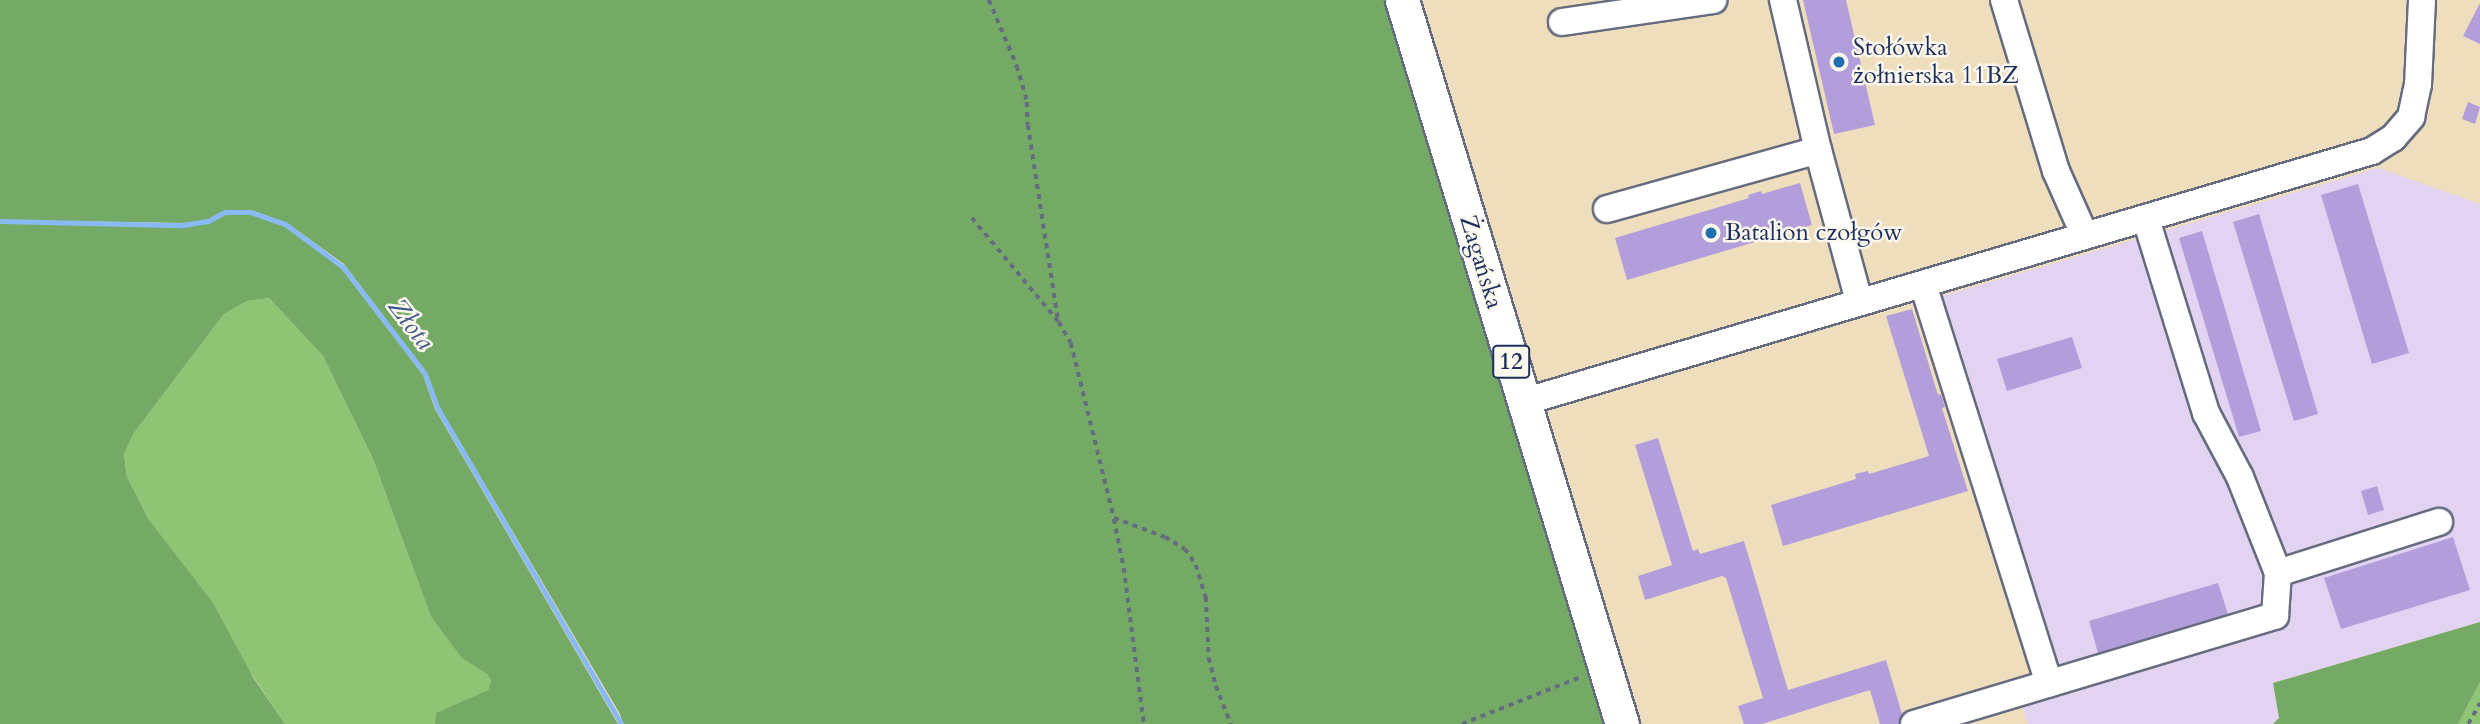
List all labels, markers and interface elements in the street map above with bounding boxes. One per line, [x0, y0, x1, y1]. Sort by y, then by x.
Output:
place label: Stołówka żołnierska 11BZ [1853, 34, 2019, 90]
marker: Stołówka żołnierska 11BZ [1831, 54, 1847, 70]
street label: Żagańska [1453, 212, 1509, 312]
place label: Batalion czołgów [1725, 219, 1903, 247]
marker: Batalion czołgów [1703, 225, 1719, 241]
water label: Złota [381, 292, 441, 356]
road number: 12 [1492, 342, 1530, 382]

